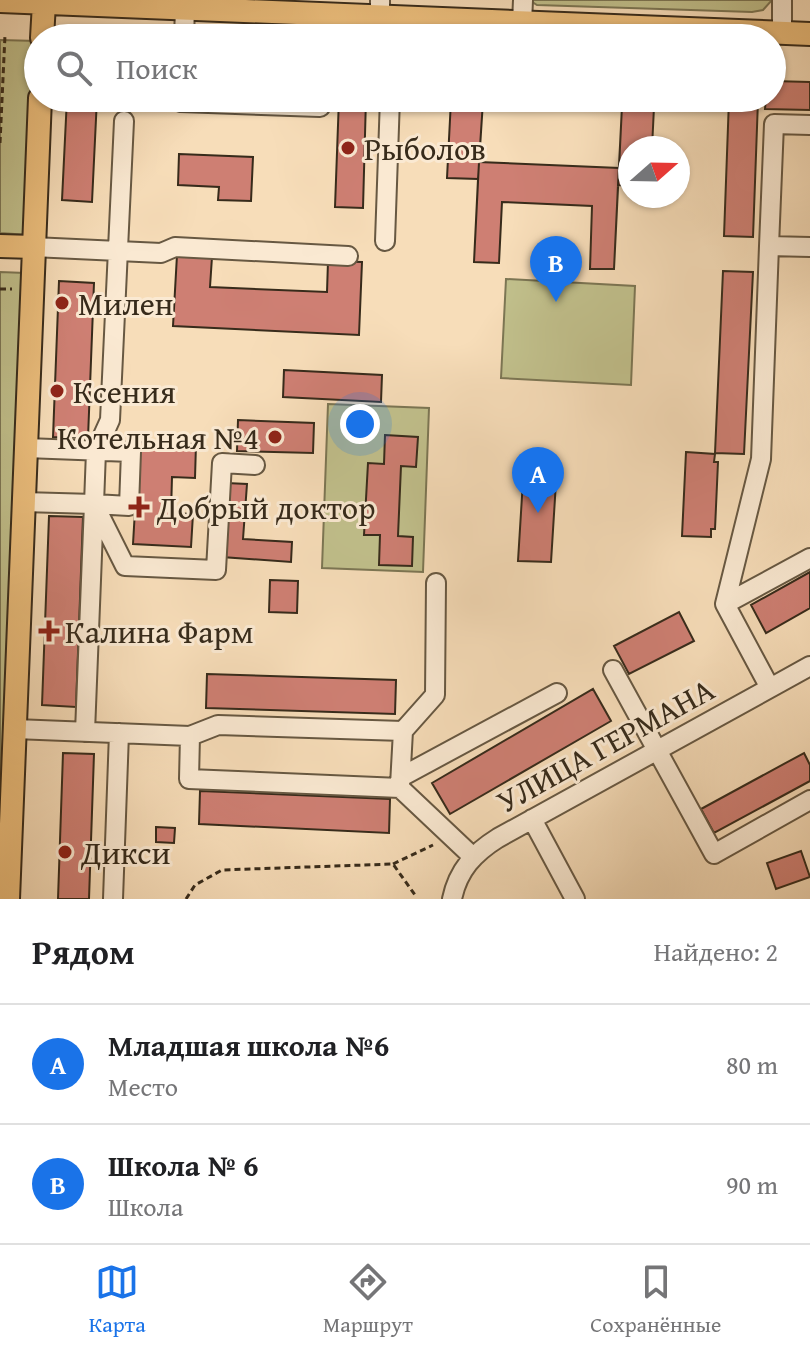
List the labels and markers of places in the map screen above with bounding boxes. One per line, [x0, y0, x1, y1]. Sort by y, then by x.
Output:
place label: Рыболов [364, 125, 486, 172]
marker: Рыболов [339, 139, 357, 157]
pin: B [530, 236, 582, 302]
place label: Милен [78, 280, 173, 327]
marker: Милен [53, 294, 71, 312]
place label: Ксения [73, 368, 176, 415]
marker: Ксения [48, 382, 66, 400]
place label: Котельная №4 [57, 414, 259, 461]
marker: Котельная №4 [266, 428, 284, 446]
pin: A [512, 447, 564, 513]
place label: Добрый доктор [156, 484, 375, 531]
marker: Добрый доктор [128, 496, 150, 518]
place label: Калина Фарм [65, 608, 254, 655]
marker: Калина Фарм [40, 622, 58, 640]
place label: Дикси [80, 829, 170, 876]
marker: Дикси [56, 843, 74, 861]

